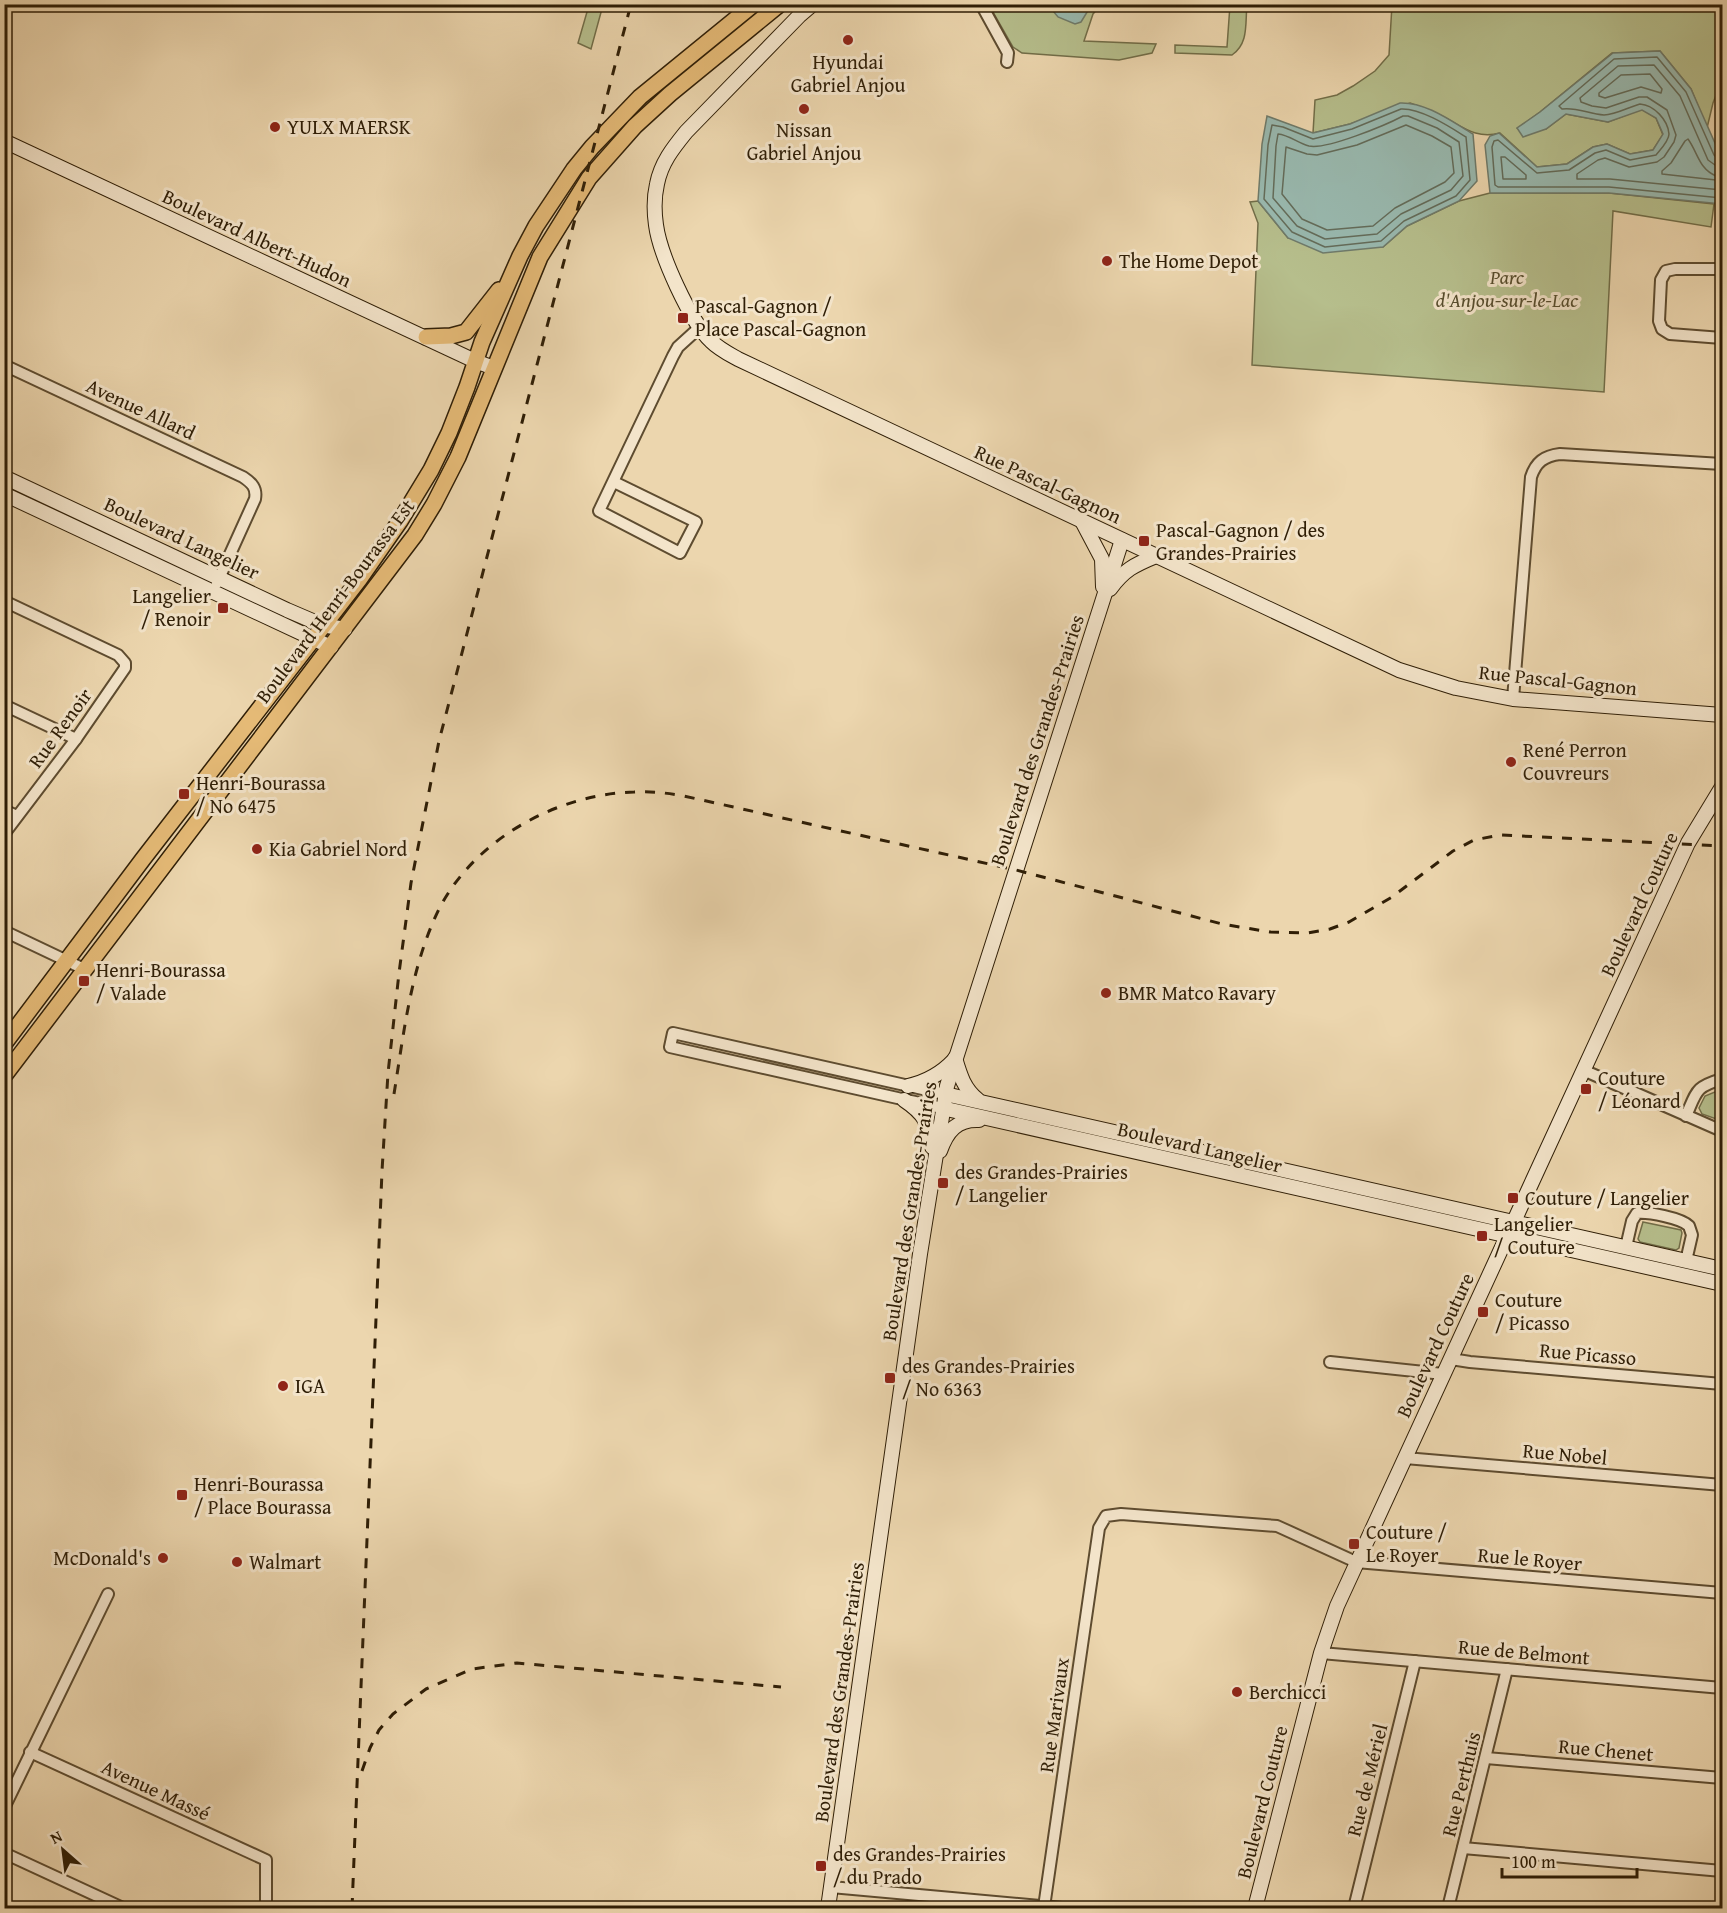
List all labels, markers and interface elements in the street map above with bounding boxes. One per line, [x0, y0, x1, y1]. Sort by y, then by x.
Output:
marker: Hyundai Gabriel Anjou [841, 33, 855, 47]
place label: Hyundai Gabriel Anjou [791, 47, 905, 99]
marker: Nissan Gabriel Anjou [797, 102, 811, 116]
place label: YULX MAERSK [287, 112, 411, 141]
place label: Nissan Gabriel Anjou [747, 115, 861, 167]
marker: YULX MAERSK [268, 120, 282, 134]
street label: Boulevard Albert-Hudon [158, 181, 356, 294]
place label: The Home Depot [1119, 246, 1258, 275]
marker: The Home Depot [1100, 254, 1114, 268]
park label: Parc d'Anjou-sur-le-Lac [1436, 262, 1579, 314]
place label: Pascal-Gagnon / Place Pascal-Gagnon [695, 291, 866, 343]
marker: Pascal-Gagnon / Place Pascal-Gagnon [676, 311, 690, 325]
street label: Avenue Allard [82, 371, 201, 447]
street label: Rue Pascal-Gagnon [970, 437, 1126, 530]
street label: Boulevard Langelier [100, 489, 265, 586]
street label: Boulevard Henri-Bourassa Est [248, 493, 421, 709]
place label: Pascal-Gagnon / des Grandes-Prairies [1156, 515, 1325, 567]
marker: Pascal-Gagnon / des Grandes-Prairies [1137, 534, 1151, 548]
place label: Langelier / Renoir [132, 581, 211, 633]
marker: Langelier / Renoir [216, 601, 230, 615]
street label: Boulevard des Grandes-Prairies [982, 611, 1091, 869]
street label: Rue Pascal-Gagnon [1478, 657, 1639, 702]
street label: Rue Renoir [21, 682, 98, 774]
place label: René Perron Couvreurs [1523, 735, 1627, 787]
marker: René Perron Couvreurs [1504, 755, 1518, 769]
place label: Henri-Bourassa / No 6475 [196, 768, 326, 820]
marker: Henri-Bourassa / No 6475 [177, 787, 191, 801]
street label: Boulevard Couture [1592, 827, 1685, 981]
place label: Kia Gabriel Nord [269, 834, 407, 863]
marker: Kia Gabriel Nord [250, 842, 264, 856]
place label: Henri-Bourassa / Valade [96, 955, 226, 1007]
marker: Henri-Bourassa / Valade [77, 974, 91, 988]
place label: BMR Matco Ravary [1118, 978, 1276, 1007]
marker: BMR Matco Ravary [1099, 986, 1113, 1000]
place label: Couture / Léonard [1598, 1063, 1681, 1115]
street label: Boulevard des Grandes-Prairies [874, 1079, 943, 1343]
marker: Couture / Léonard [1579, 1082, 1593, 1096]
street label: Boulevard Langelier [1115, 1113, 1285, 1180]
place label: des Grandes-Prairies / Langelier [955, 1157, 1128, 1209]
marker: des Grandes-Prairies / Langelier [936, 1176, 950, 1190]
place label: Couture / Langelier [1525, 1183, 1689, 1212]
marker: Couture / Langelier [1506, 1191, 1520, 1205]
place label: Langelier / Couture [1494, 1209, 1575, 1261]
marker: Langelier / Couture [1475, 1229, 1489, 1243]
street label: Boulevard Couture [1388, 1268, 1481, 1422]
place label: Couture / Picasso [1495, 1285, 1570, 1337]
marker: Couture / Picasso [1476, 1305, 1490, 1319]
street label: Rue Picasso [1539, 1335, 1638, 1372]
place label: des Grandes-Prairies / No 6363 [902, 1351, 1075, 1403]
place label: IGA [295, 1371, 325, 1400]
marker: des Grandes-Prairies / No 6363 [883, 1371, 897, 1385]
marker: IGA [276, 1379, 290, 1393]
street label: Rue Nobel [1522, 1435, 1609, 1472]
place label: Henri-Bourassa / Place Bourassa [194, 1469, 332, 1521]
marker: Henri-Bourassa / Place Bourassa [175, 1488, 189, 1502]
place label: Couture / Le Royer [1366, 1517, 1447, 1569]
marker: Couture / Le Royer [1347, 1537, 1361, 1551]
street label: Rue le Royer [1477, 1540, 1583, 1577]
place label: McDonald's [53, 1543, 151, 1572]
place label: Walmart [249, 1547, 321, 1576]
marker: McDonald's [156, 1551, 170, 1565]
marker: Walmart [230, 1555, 244, 1569]
street label: Boulevard des Grandes-Prairies [806, 1560, 871, 1824]
street label: Rue de Belmont [1457, 1631, 1591, 1672]
street label: Rue Marivaux [1031, 1655, 1076, 1774]
place label: Berchicci [1249, 1677, 1327, 1706]
marker: Berchicci [1230, 1685, 1244, 1699]
street label: Rue de Mériel [1339, 1720, 1395, 1839]
street label: Boulevard Couture [1229, 1722, 1295, 1881]
street label: Rue Perthuis [1433, 1728, 1488, 1839]
street label: Rue Chenet [1557, 1731, 1655, 1768]
street label: Avenue Massé [97, 1752, 215, 1827]
north arrow [33, 1820, 93, 1880]
text: N [46, 1824, 67, 1850]
place label: des Grandes-Prairies / du Prado [833, 1839, 1006, 1891]
scale bar [1502, 1841, 1637, 1879]
text: 100 m [1511, 1848, 1556, 1875]
marker: des Grandes-Prairies / du Prado [814, 1859, 828, 1873]

